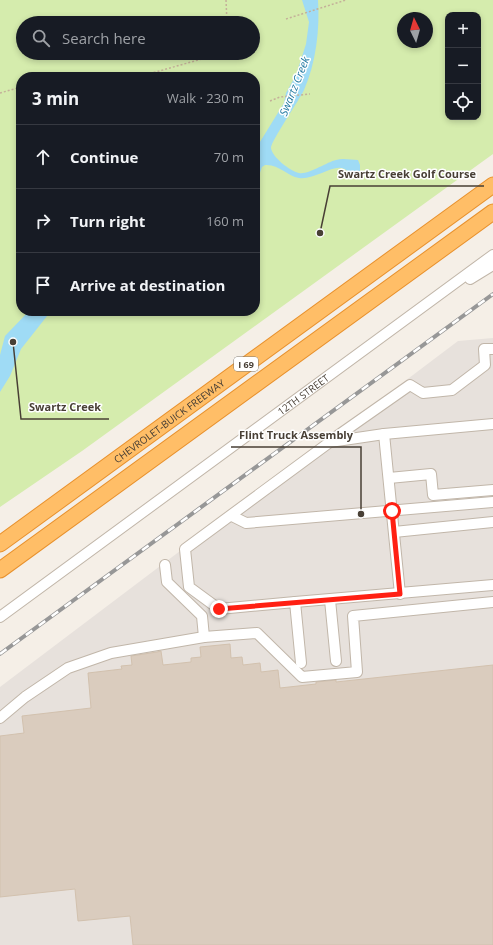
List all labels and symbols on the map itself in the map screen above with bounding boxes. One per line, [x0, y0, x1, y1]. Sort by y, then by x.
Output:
north arrow [397, 12, 433, 48]
water label: Swartz Creek [275, 54, 313, 118]
callout: Swartz Creek Golf Course [330, 163, 484, 186]
text: Swartz Creek Golf Course [338, 166, 477, 181]
road number: I 69 [234, 357, 258, 371]
street label: 12TH STREET [274, 371, 332, 418]
street label: CHEVROLET-BUICK FREEWAY [111, 376, 228, 466]
callout: Swartz Creek [21, 396, 109, 419]
text: Swartz Creek [29, 399, 101, 414]
callout: Flint Truck Assembly [231, 424, 361, 447]
text: Flint Truck Assembly [239, 427, 354, 442]
route start [383, 502, 401, 520]
route end [210, 600, 228, 618]

